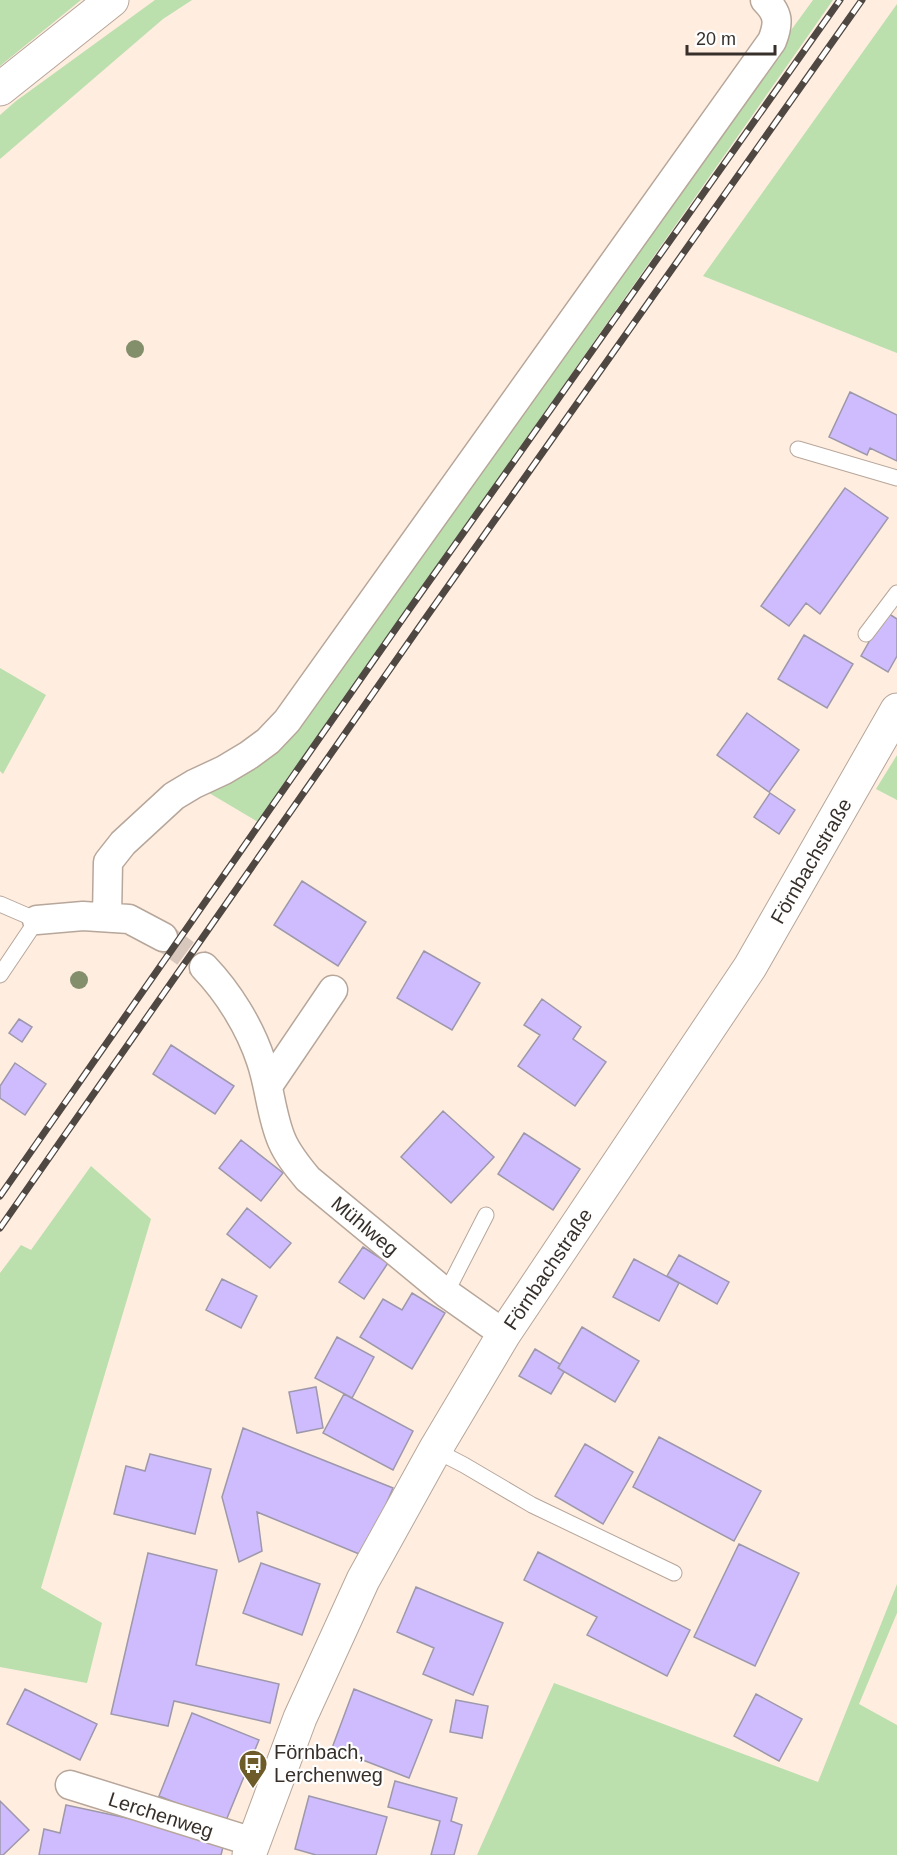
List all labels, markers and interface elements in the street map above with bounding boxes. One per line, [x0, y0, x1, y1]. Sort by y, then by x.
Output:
scale bar [687, 18, 776, 56]
text: 20 m [696, 29, 736, 49]
street label: Förnbachstraße [766, 794, 856, 928]
street label: Mühlweg [327, 1192, 403, 1260]
street label: Förnbachstraße [499, 1204, 597, 1334]
place label: Förnbach, Lerchenweg [274, 1741, 383, 1786]
bus stop icon: Förnbach, Lerchenweg [237, 1748, 269, 1790]
street label: Lerchenweg [106, 1788, 216, 1842]

